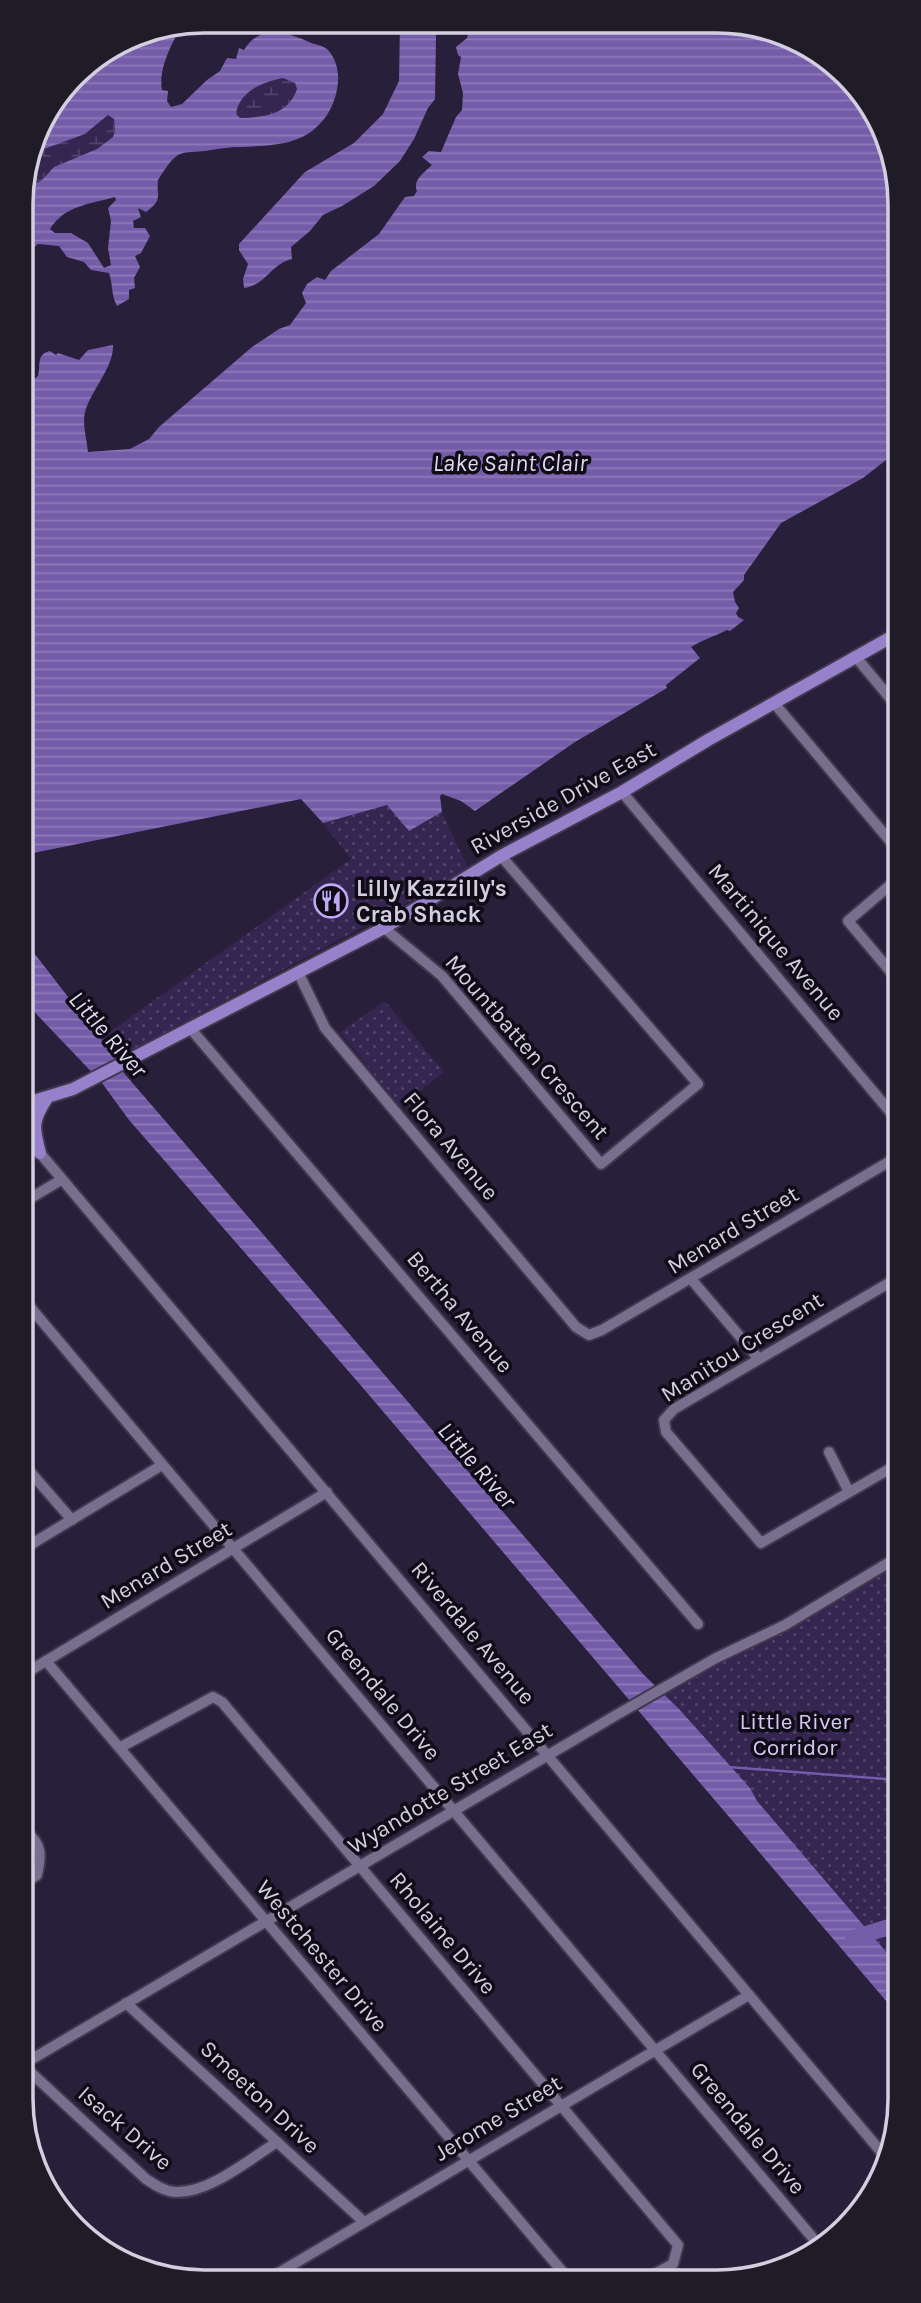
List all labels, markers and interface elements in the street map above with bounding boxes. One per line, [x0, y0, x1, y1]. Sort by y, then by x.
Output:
water label: Lake Saint Clair [433, 449, 588, 477]
street label: Riverside Drive East [466, 736, 661, 860]
street label: Martinique Avenue [702, 858, 850, 1026]
place label: Lilly Kazzilly's Crab Shack [356, 875, 507, 928]
restaurant icon: Lilly Kazzilly's Crab Shack [312, 882, 350, 920]
street label: Mountbatten Crescent [439, 949, 615, 1145]
water label: Little River [63, 985, 154, 1083]
street label: Flora Avenue [398, 1086, 504, 1206]
street label: Menard Street [662, 1180, 804, 1280]
street label: Bertha Avenue [401, 1246, 519, 1378]
street label: Manitou Crescent [656, 1286, 828, 1408]
water label: Little River [432, 1416, 523, 1514]
street label: Menard Street [95, 1515, 237, 1615]
street label: Riverdale Avenue [405, 1556, 541, 1710]
street label: Greendale Drive [320, 1622, 446, 1766]
park label: Little River Corridor [739, 1708, 851, 1761]
street label: Wyandotte Street East [343, 1716, 557, 1860]
street label: Rholaine Drive [384, 1866, 502, 2000]
street label: Westchester Drive [251, 1875, 393, 2037]
street label: Smeeton Drive [195, 2035, 325, 2159]
street label: Greendale Drive [685, 2056, 811, 2200]
street label: Jerome Street [429, 2069, 567, 2167]
street label: Isack Drive [73, 2080, 177, 2176]

